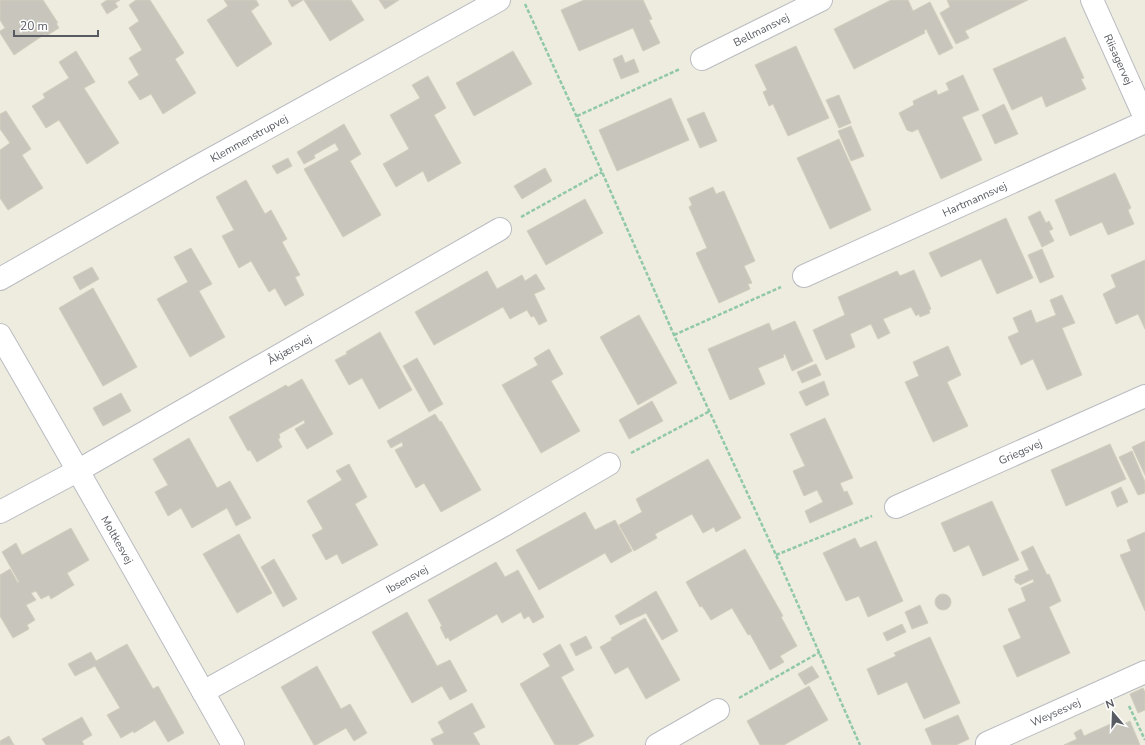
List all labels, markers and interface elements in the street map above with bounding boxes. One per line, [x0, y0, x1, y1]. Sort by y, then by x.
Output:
street label: Bellmansvej [731, 10, 792, 50]
scale bar [14, 12, 98, 38]
text: 20 m [20, 18, 48, 34]
street label: Riisagervej [1100, 32, 1136, 87]
street label: Klemmenstrupvej [208, 111, 291, 166]
street label: Hartmannsvej [940, 178, 1009, 221]
street label: Åkjærsvej [264, 331, 315, 369]
street label: Griegsvej [996, 436, 1045, 468]
street label: Moltkesvej [97, 513, 136, 567]
street label: Ibsensvej [383, 562, 431, 597]
north arrow [1093, 693, 1133, 733]
street label: Weysesvej [1028, 695, 1083, 730]
text: N [1104, 696, 1116, 712]

